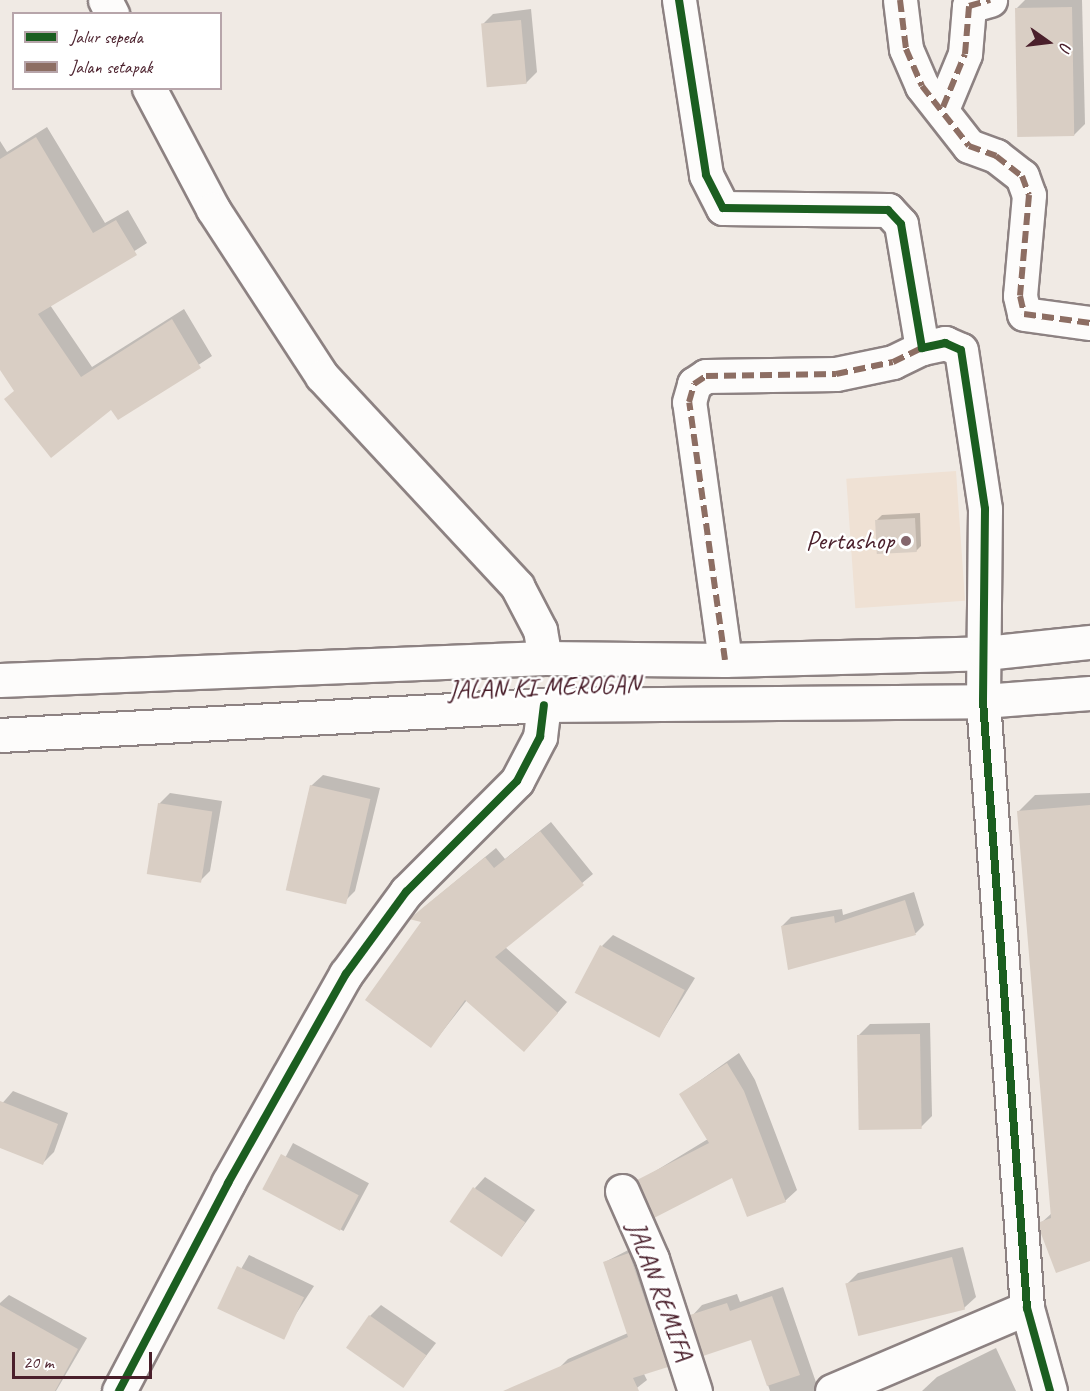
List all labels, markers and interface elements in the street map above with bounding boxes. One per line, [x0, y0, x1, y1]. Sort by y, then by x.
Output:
legend [12, 12, 222, 90]
north arrow [1018, 12, 1078, 72]
text: Jalur sepeda [70, 26, 143, 48]
text: U [1055, 40, 1076, 53]
text: Jalan setapak [70, 56, 152, 78]
place label: Pertashop [806, 525, 894, 557]
marker: Pertashop [899, 534, 913, 548]
street label: JALAN KI MEROGAN [447, 668, 641, 706]
street label: JALAN REMIFA [621, 1218, 699, 1364]
scale bar [15, 1340, 154, 1378]
text: 20 m [23, 1351, 54, 1373]

